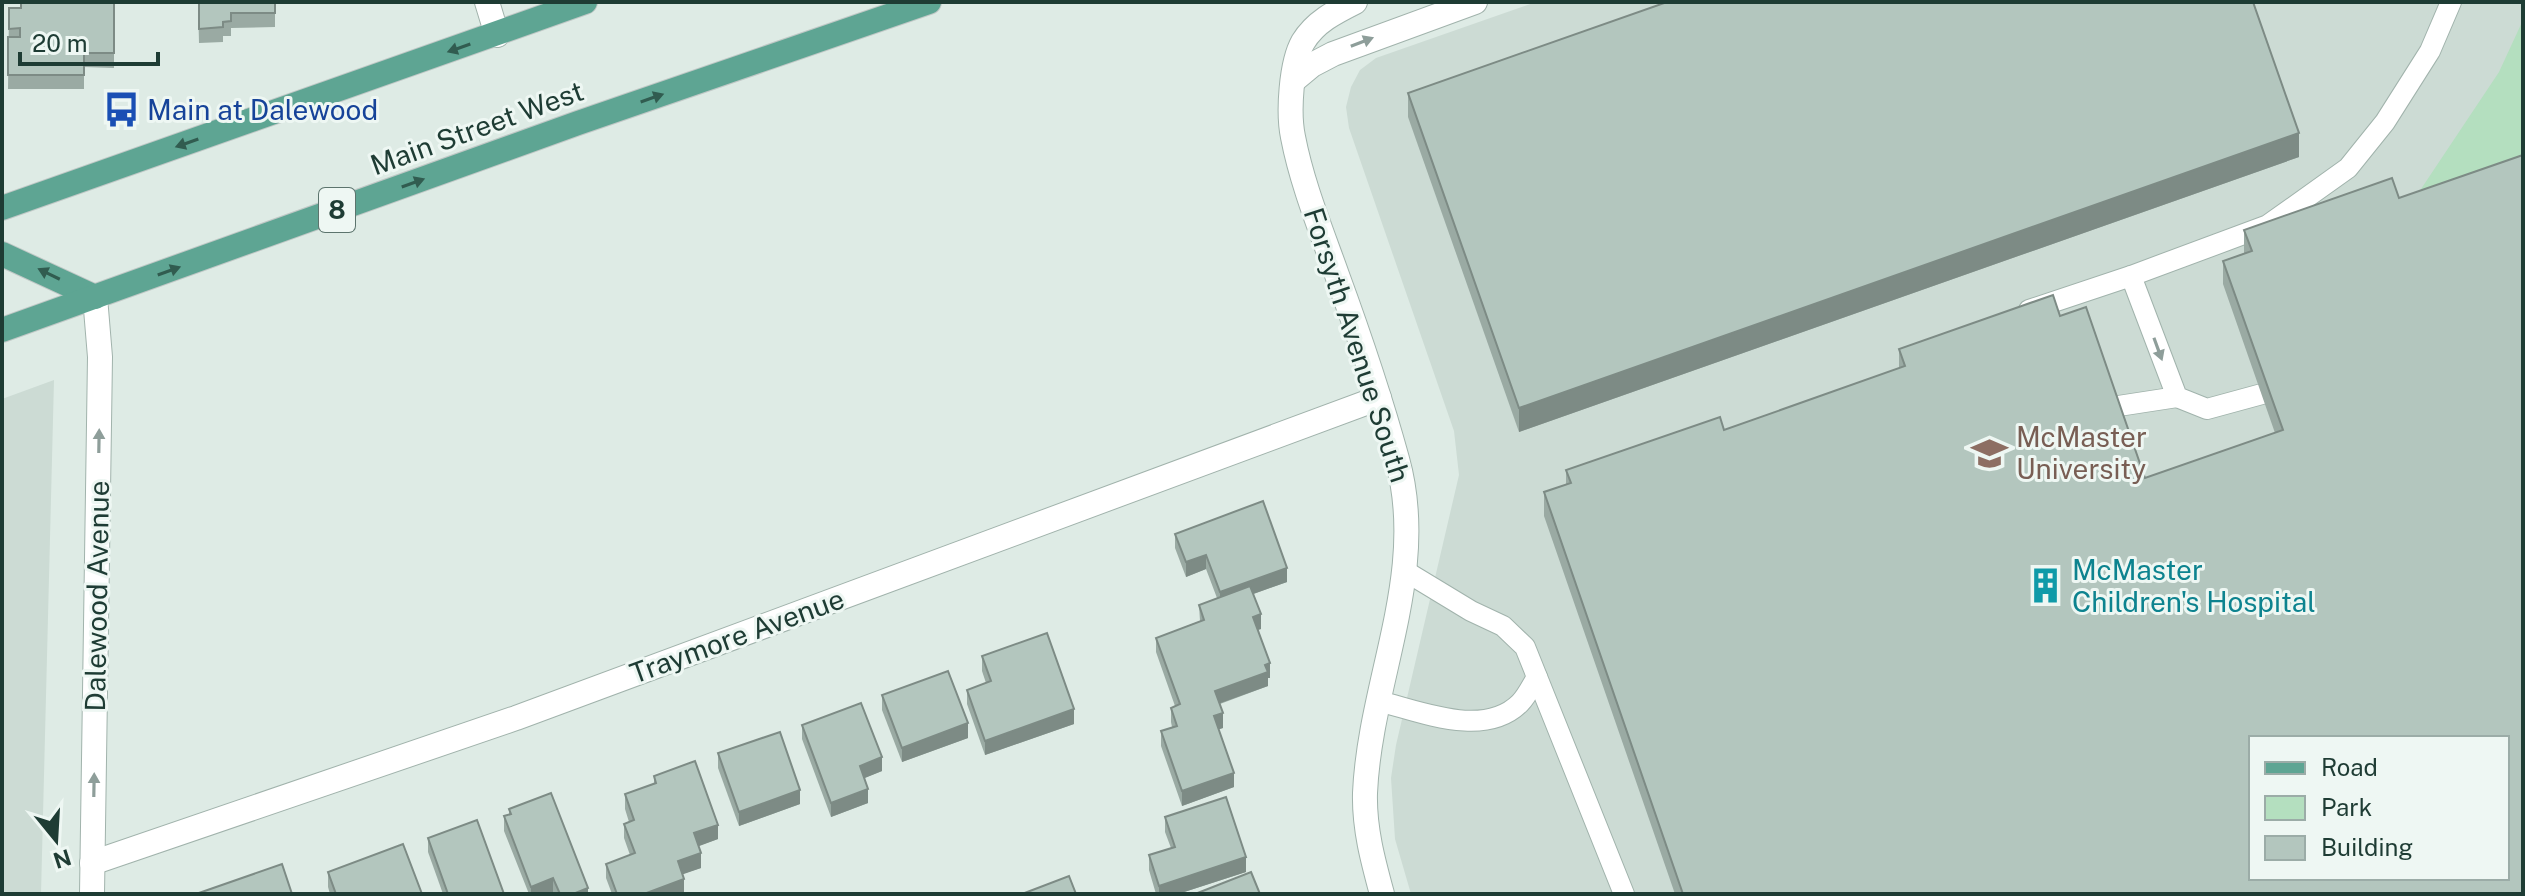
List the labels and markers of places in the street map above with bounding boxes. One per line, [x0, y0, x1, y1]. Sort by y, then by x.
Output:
bus stop icon: Main at Dalewood [102, 91, 140, 129]
place label: Main at Dalewood [147, 93, 378, 126]
place label: McMaster University [2016, 420, 2147, 485]
school or university icon: McMaster University [1971, 434, 2009, 472]
place label: McMaster Children's Hospital [2072, 553, 2316, 618]
building icon: McMaster Children's Hospital [2027, 567, 2065, 605]

